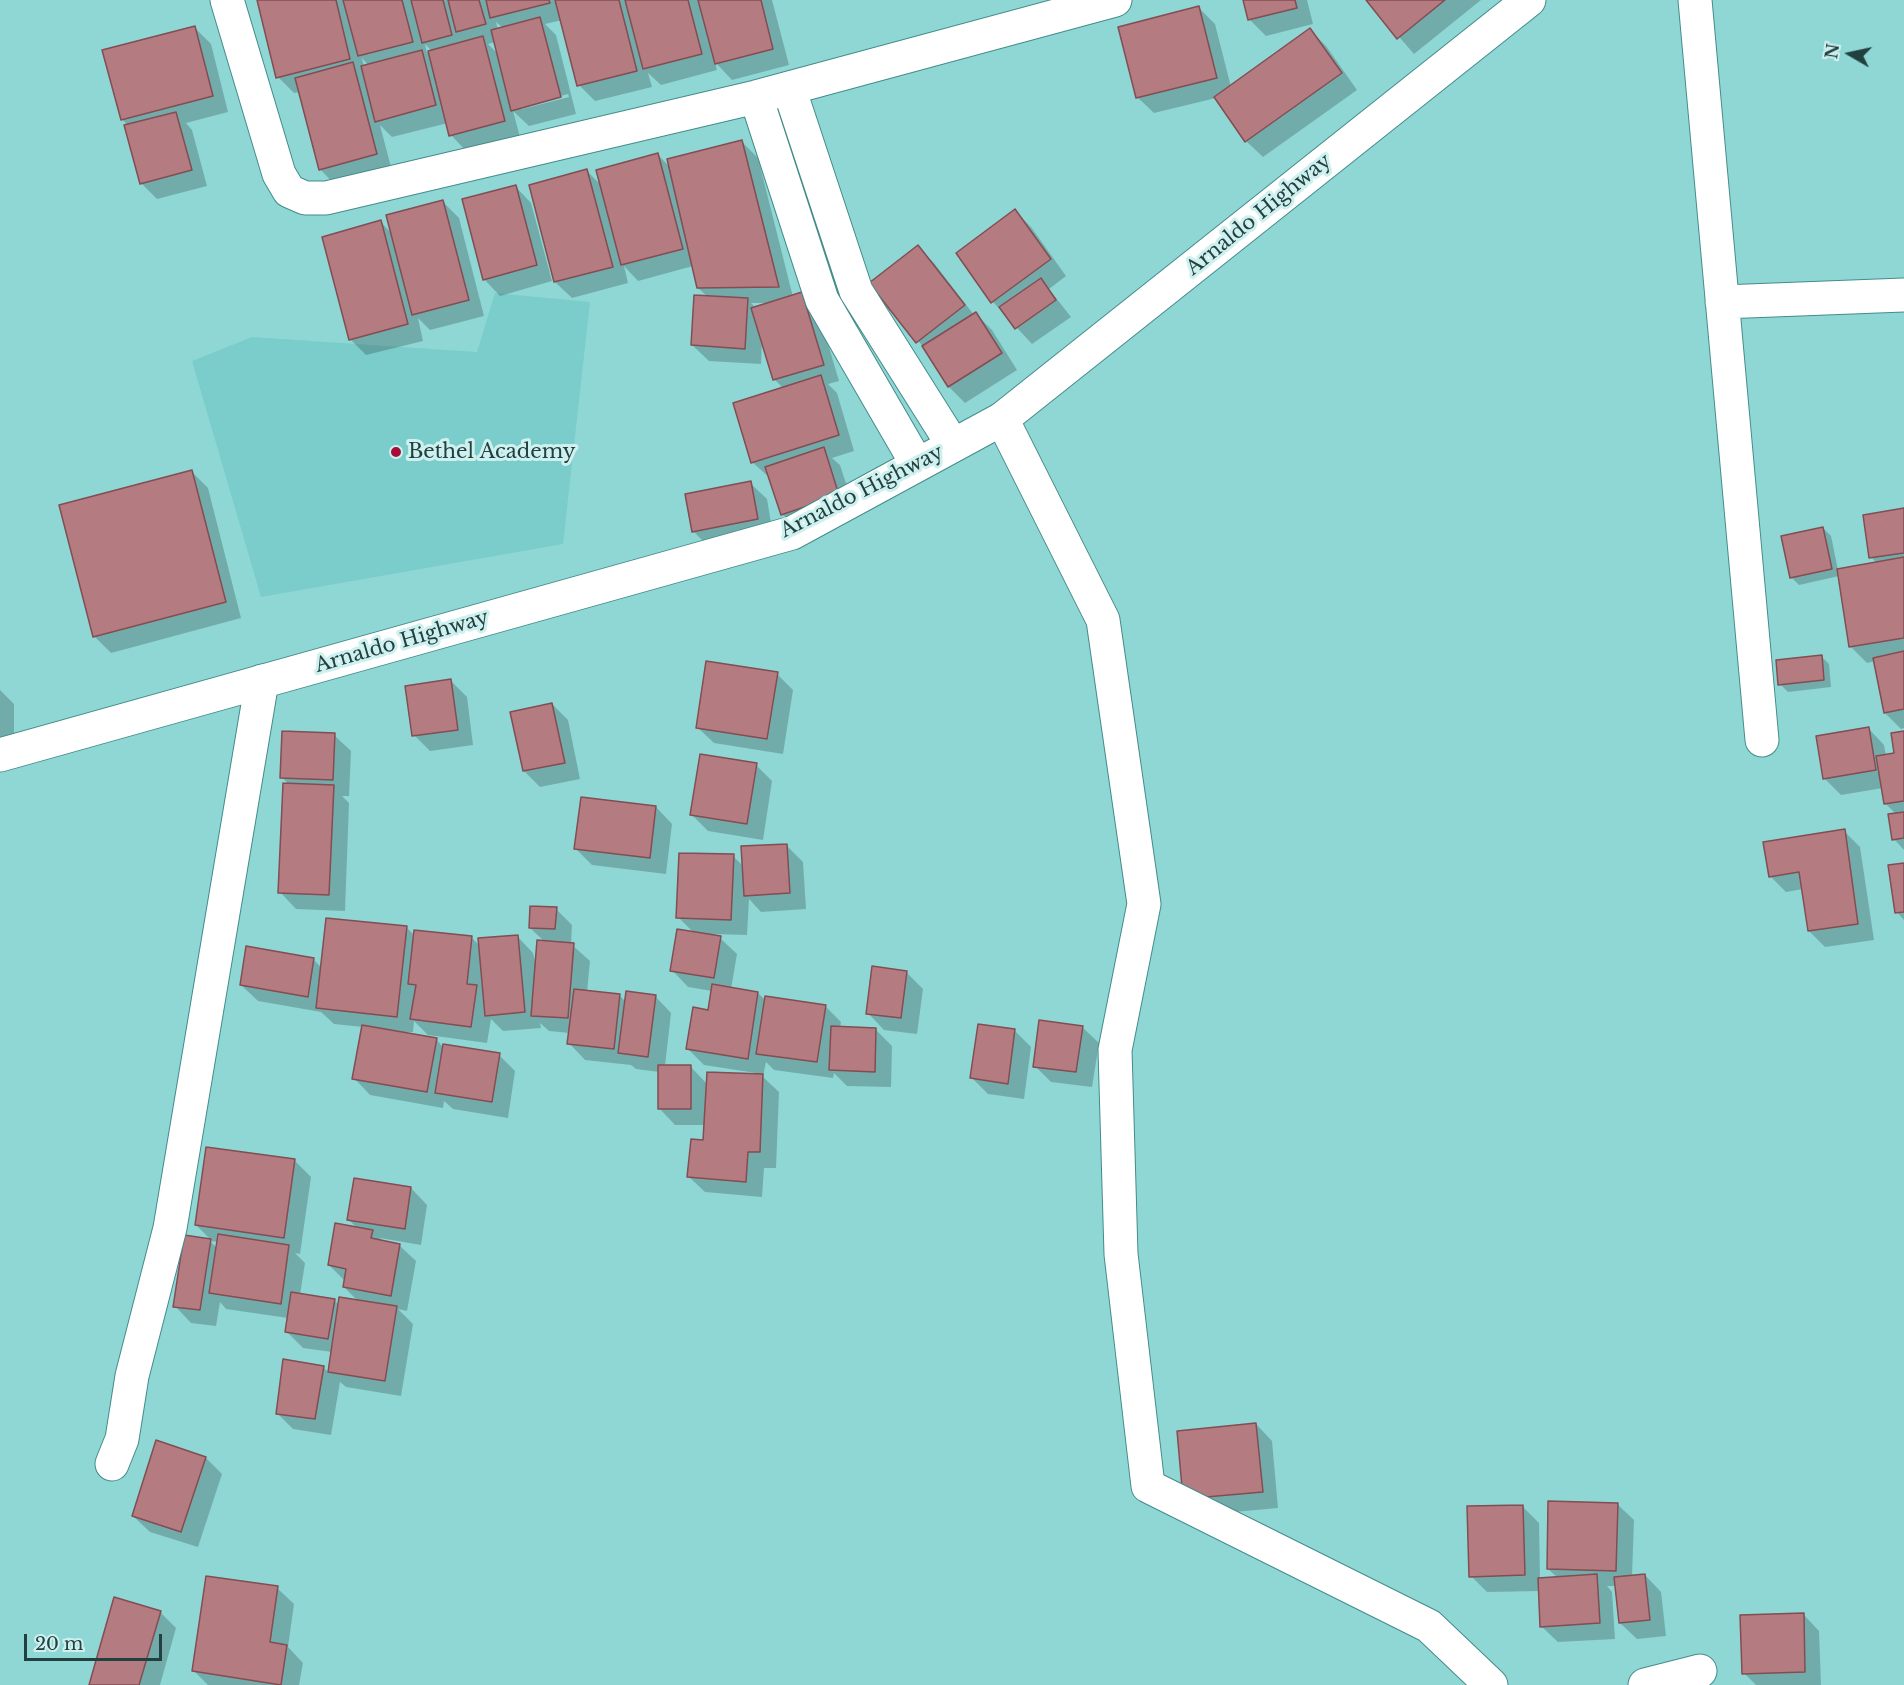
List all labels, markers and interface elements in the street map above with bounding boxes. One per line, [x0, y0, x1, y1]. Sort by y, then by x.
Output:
north arrow [1820, 24, 1880, 84]
text: N [1821, 42, 1843, 60]
street label: Arnaldo Highway [1182, 149, 1336, 281]
place label: Bethel Academy [408, 440, 576, 464]
street label: Arnaldo Highway [777, 441, 947, 543]
marker: Bethel Academy [389, 445, 403, 459]
street label: Arnaldo Highway [312, 606, 492, 678]
scale bar [27, 1622, 165, 1660]
text: 20 m [35, 1633, 83, 1655]

